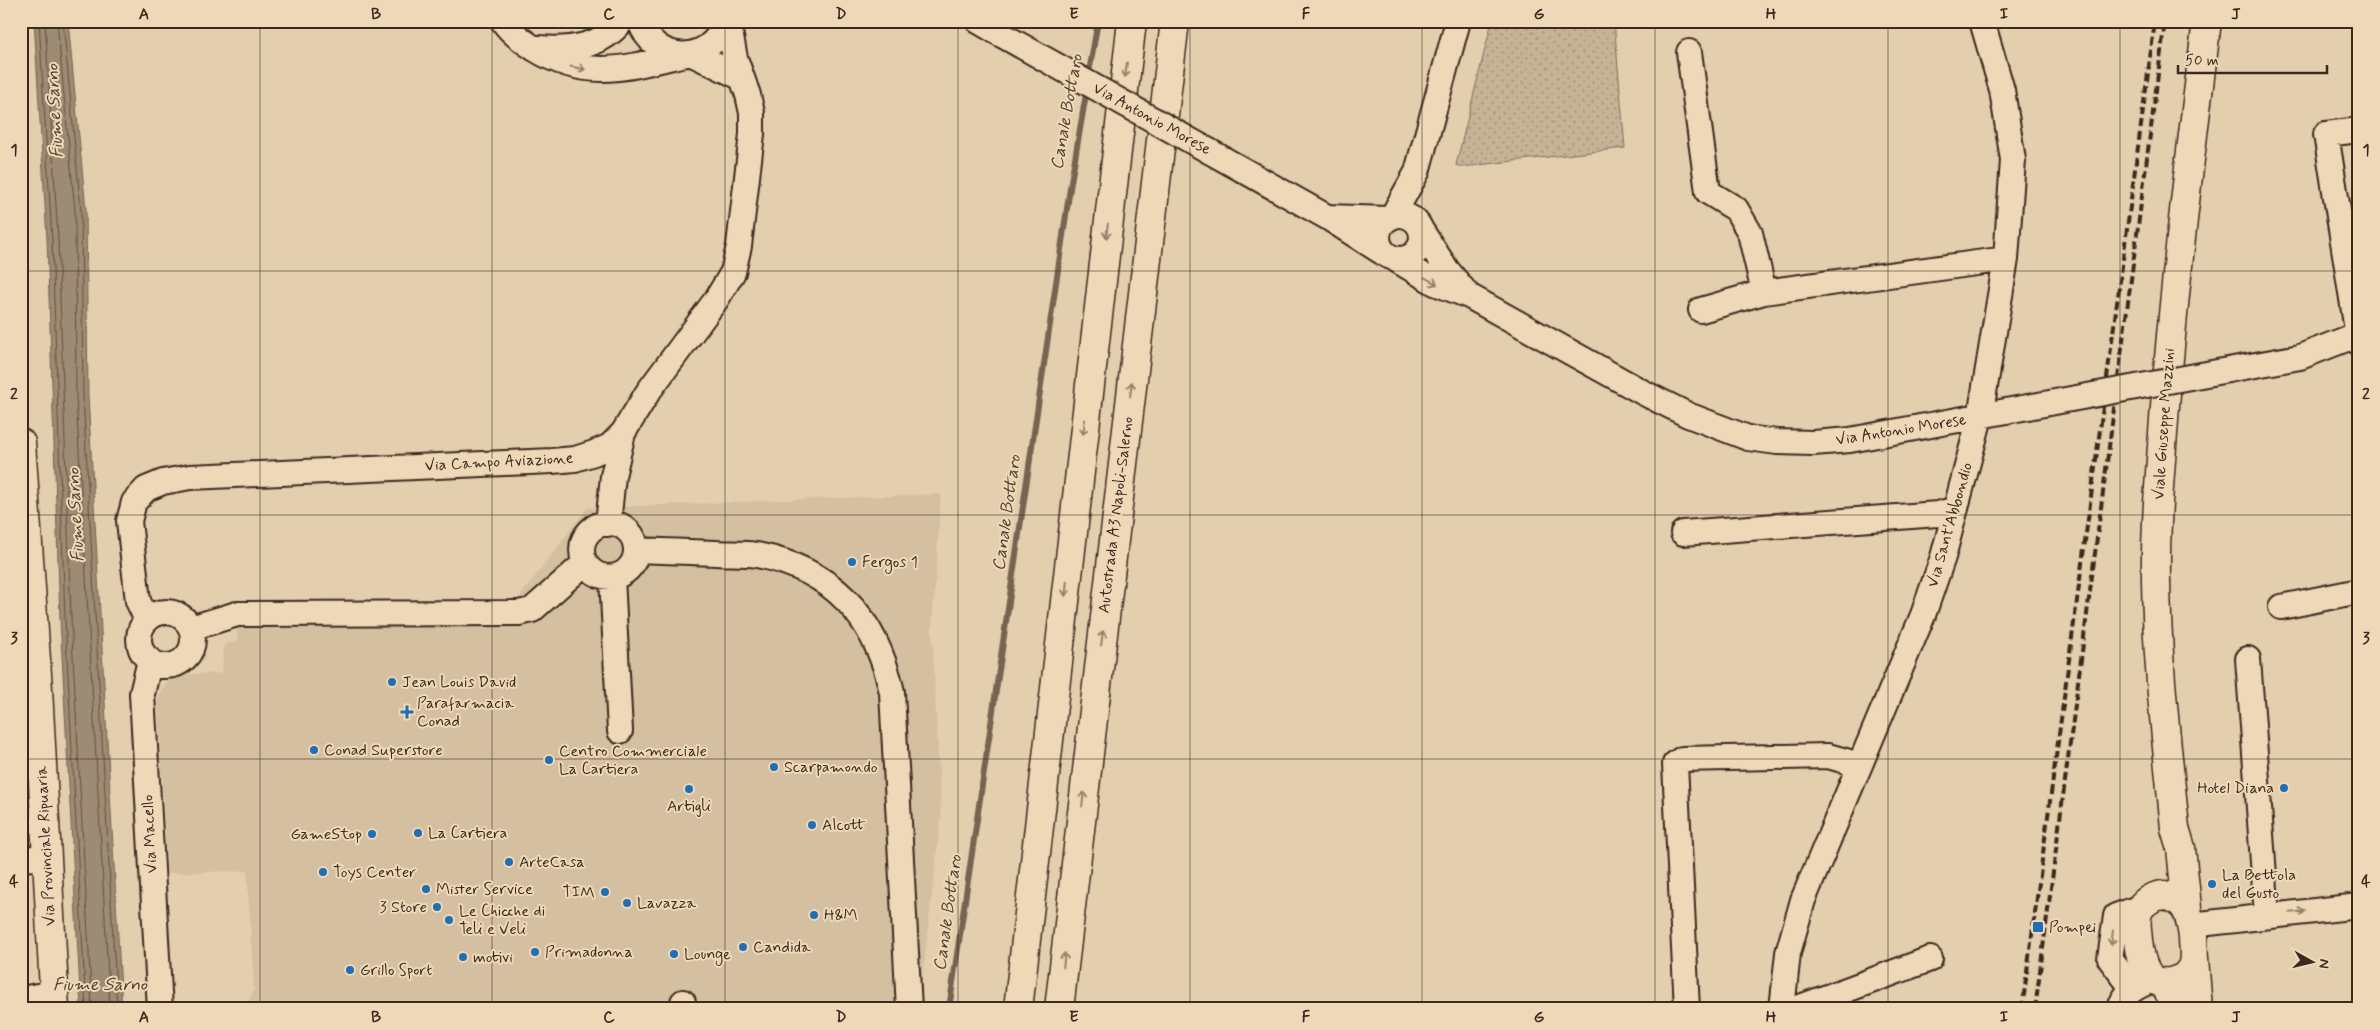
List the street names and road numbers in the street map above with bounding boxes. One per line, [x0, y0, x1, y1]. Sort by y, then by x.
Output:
street label: Via Antonio Morese [1089, 78, 1215, 160]
street label: Viale Giuseppe Mazzini [2148, 347, 2180, 501]
street label: Via Antonio Morese [1834, 409, 1968, 451]
street label: Autostrada A3 Napoli-Salerno [1094, 416, 1138, 614]
street label: Via Campo Aviazione [424, 448, 574, 476]
street label: Via Sant'Abbondio [1922, 460, 1978, 590]
street label: Via Provinciale Ripuaria [31, 765, 61, 927]
street label: Via Macello [137, 794, 163, 874]

